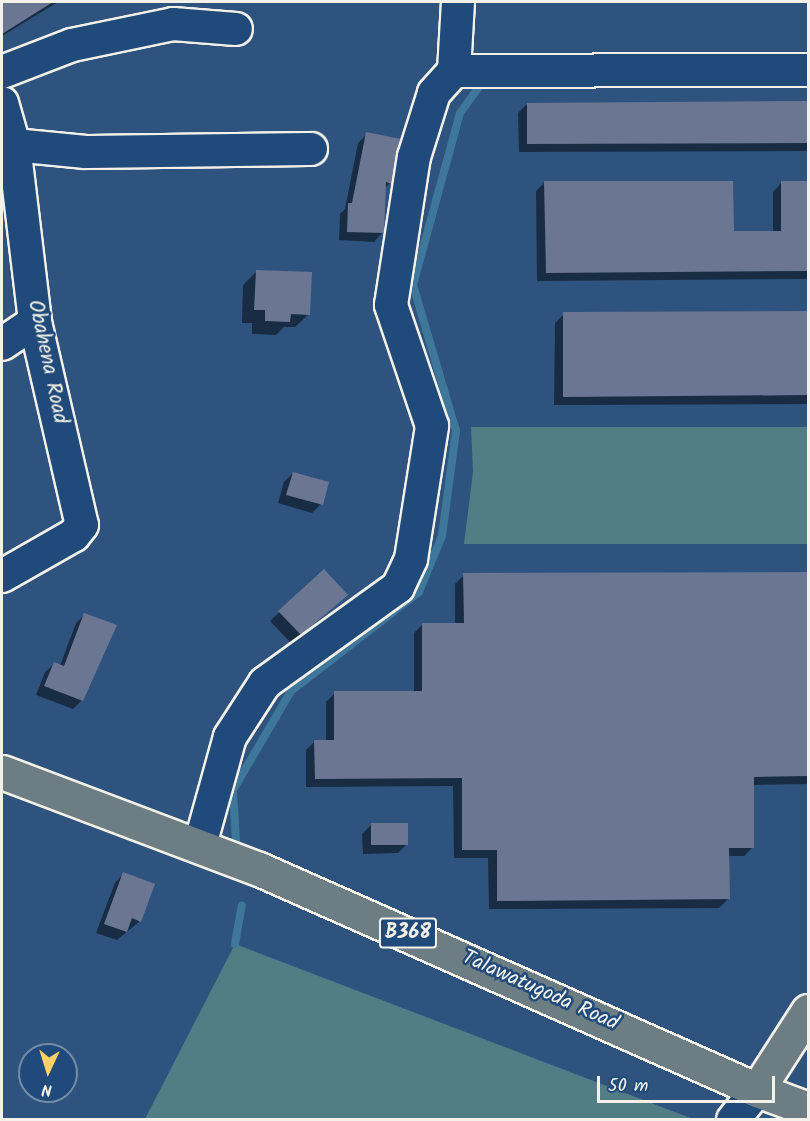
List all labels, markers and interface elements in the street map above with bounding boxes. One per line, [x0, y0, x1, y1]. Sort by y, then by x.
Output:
street label: Obahena Road [22, 298, 72, 426]
road number: B368 [378, 916, 438, 950]
street label: Talawatugoda Road [458, 945, 622, 1037]
north arrow [18, 1043, 78, 1103]
scale bar [600, 1064, 778, 1102]
text: 50 m [608, 1072, 648, 1101]
text: N [41, 1077, 53, 1102]

